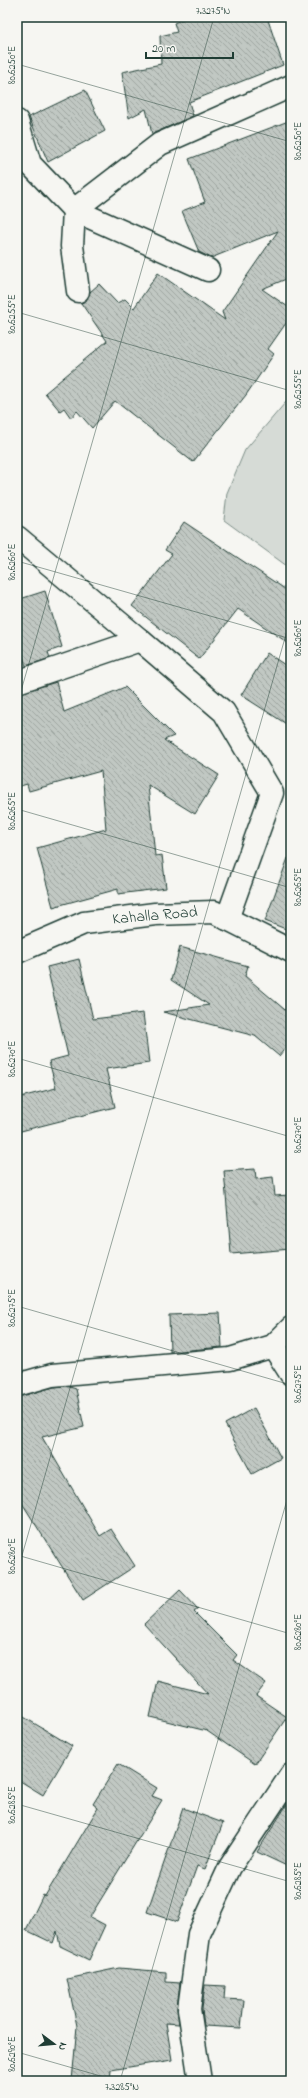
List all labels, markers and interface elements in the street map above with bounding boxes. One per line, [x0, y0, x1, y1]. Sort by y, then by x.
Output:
text: 7.3275°N [196, 4, 231, 19]
scale bar [146, 34, 233, 60]
text: 20 m [152, 40, 175, 58]
text: 80.6250°E [5, 46, 20, 84]
text: 80.6250°E [291, 122, 306, 160]
text: 80.6255°E [5, 294, 20, 334]
text: 80.6255°E [291, 369, 306, 409]
text: 80.6260°E [5, 544, 20, 580]
text: 80.6260°E [291, 620, 306, 656]
text: 80.6265°E [5, 792, 20, 830]
text: 80.6265°E [291, 868, 306, 906]
street label: Kahalla Road [111, 900, 199, 932]
text: 80.6270°E [5, 1041, 20, 1077]
text: 80.6270°E [291, 1117, 306, 1153]
text: 80.6275°E [5, 1289, 20, 1327]
text: 80.6275°E [291, 1365, 306, 1403]
text: 80.6280°E [5, 1538, 20, 1574]
text: 80.6280°E [291, 1614, 306, 1650]
text: 80.6285°E [5, 1786, 20, 1824]
text: 80.6285°E [291, 1862, 306, 1900]
north arrow [34, 2024, 74, 2064]
text: 80.6290°E [5, 2036, 20, 2072]
text: N [54, 2041, 71, 2052]
text: 7.3285°N [105, 2080, 139, 2095]

